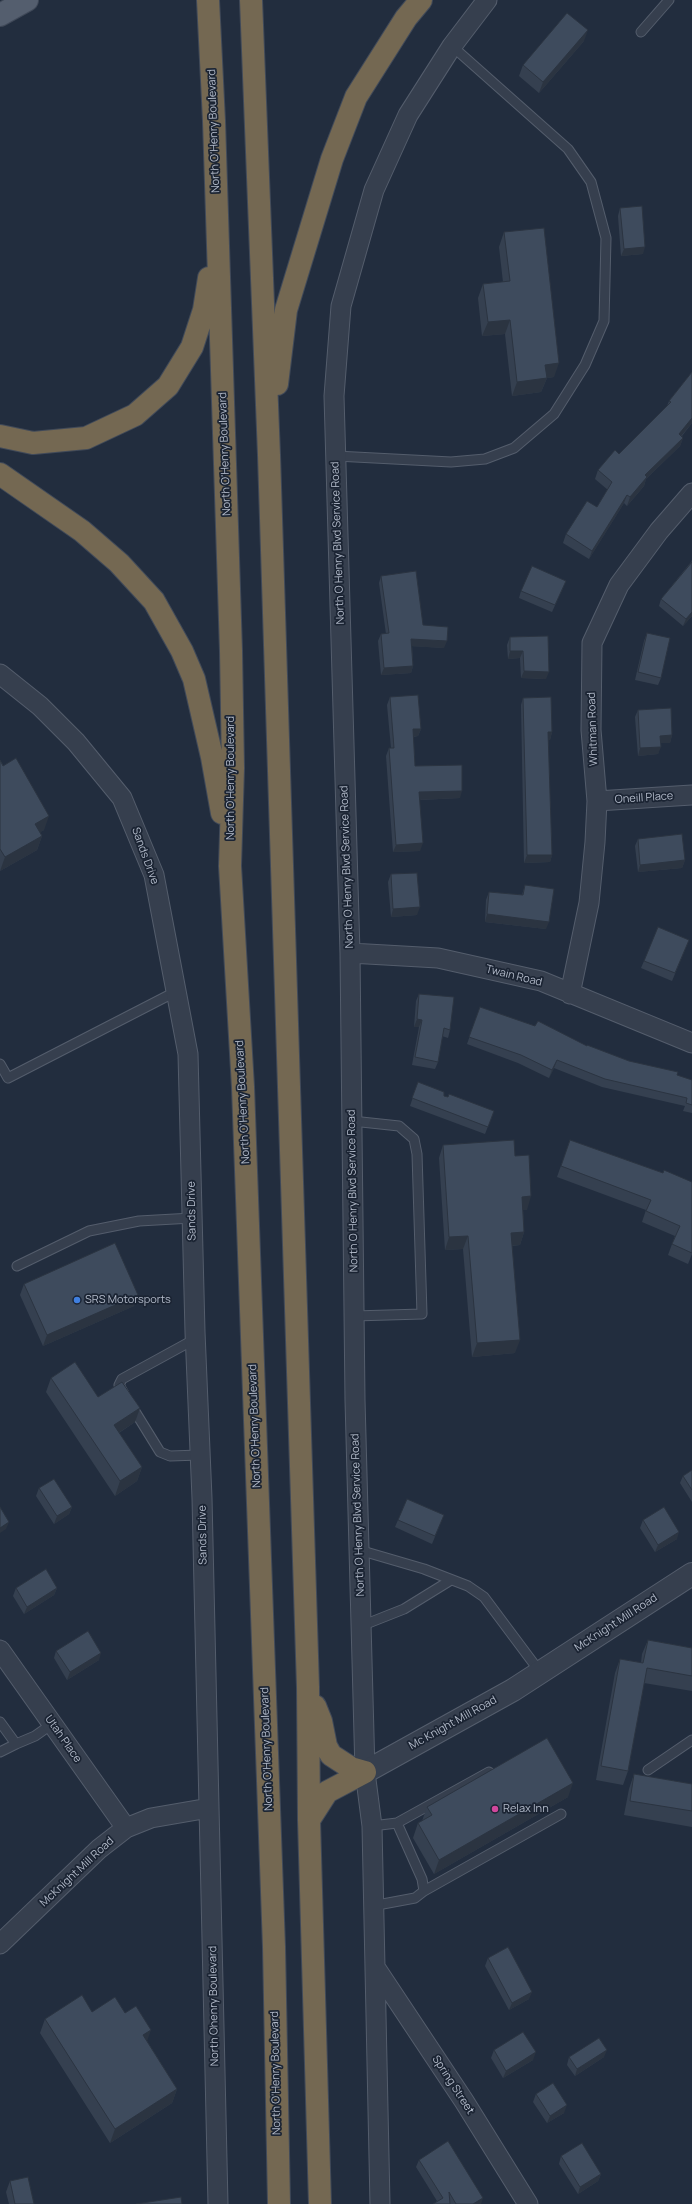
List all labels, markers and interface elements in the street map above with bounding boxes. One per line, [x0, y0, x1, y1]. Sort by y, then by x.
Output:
street label: North O'Henry Boulevard [205, 69, 223, 193]
street label: North O'Henry Boulevard [216, 392, 234, 516]
street label: North O Henry Blvd Service Road [329, 461, 347, 625]
street label: Whitman Road [585, 692, 601, 766]
street label: North O'Henry Boulevard [224, 716, 238, 840]
street label: North O Henry Blvd Service Road [338, 785, 356, 949]
street label: Oneill Place [614, 789, 674, 807]
street label: Sands Drive [129, 826, 161, 886]
street label: Twain Road [485, 963, 543, 989]
street label: North O'Henry Boulevard [233, 1040, 253, 1164]
street label: North O Henry Blvd Service Road [345, 1109, 361, 1273]
street label: Sands Drive [185, 1181, 199, 1241]
place label: SRS Motorsports [85, 1293, 171, 1307]
marker: SRS Motorsports [72, 1295, 82, 1305]
street label: North O'Henry Boulevard [246, 1364, 264, 1488]
street label: North O Henry Blvd Service Road [349, 1433, 367, 1597]
street label: Sands Drive [196, 1505, 210, 1565]
street label: McKnight Mill Road [572, 1591, 660, 1655]
street label: North O'Henry Boulevard [258, 1687, 276, 1811]
street label: Mc Knight Mill Road [407, 1693, 499, 1753]
street label: Utah Place [42, 1713, 84, 1765]
place label: Relax Inn [503, 1802, 549, 1816]
marker: Relax Inn [490, 1804, 500, 1814]
street label: McKnight Mill Road [37, 1834, 117, 1910]
street label: North Ohenry Boulevard [206, 1946, 222, 2066]
street label: North O'Henry Boulevard [268, 2011, 284, 2135]
street label: Spring Street [429, 2053, 477, 2117]

